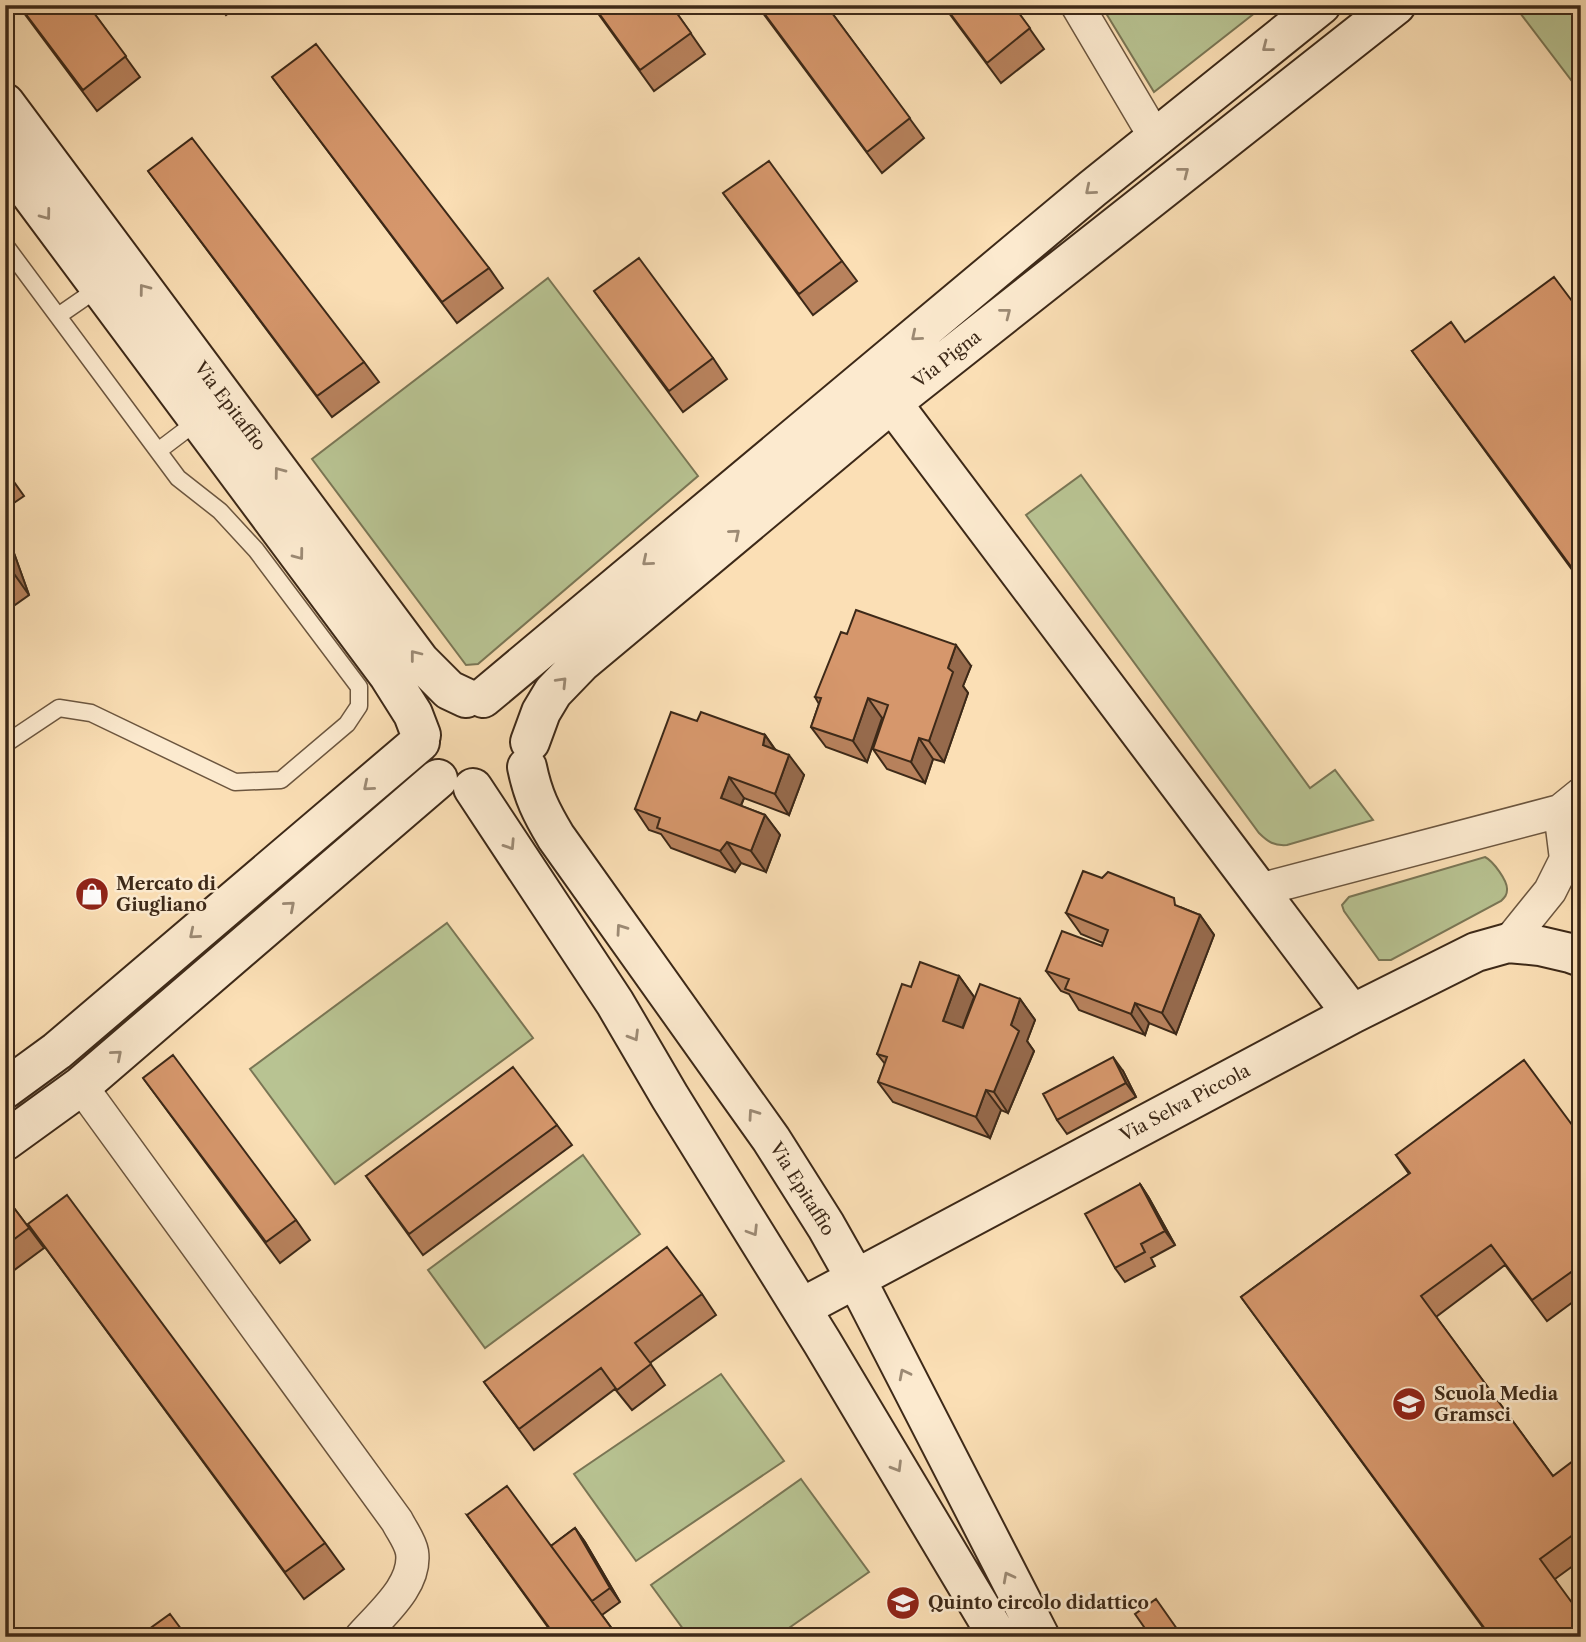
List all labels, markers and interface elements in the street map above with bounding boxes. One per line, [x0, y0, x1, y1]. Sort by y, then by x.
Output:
one-way arrow [1263, 39, 1275, 52]
one-way arrow [1176, 168, 1189, 180]
one-way arrow [1086, 182, 1098, 195]
one-way arrow [38, 207, 50, 219]
one-way arrow [139, 285, 152, 297]
one-way arrow [997, 309, 1010, 321]
street label: Via Pigna [908, 325, 986, 393]
one-way arrow [911, 328, 924, 340]
street label: Via Epitaffio [189, 356, 271, 455]
one-way arrow [275, 467, 287, 480]
one-way arrow [726, 530, 739, 542]
one-way arrow [290, 547, 303, 559]
one-way arrow [643, 553, 656, 565]
one-way arrow [410, 650, 423, 662]
one-way arrow [554, 678, 567, 691]
one-way arrow [363, 778, 376, 790]
one-way arrow [502, 838, 515, 851]
place label: Mercato di Giugliano [116, 873, 217, 916]
shop icon: Mercato di Giugliano [73, 875, 111, 913]
one-way arrow [282, 902, 295, 914]
one-way arrow [617, 924, 629, 937]
one-way arrow [190, 926, 203, 938]
one-way arrow [626, 1029, 639, 1042]
one-way arrow [109, 1051, 122, 1063]
street label: Via Selva Piccola [1115, 1059, 1254, 1147]
one-way arrow [749, 1109, 761, 1122]
street label: Via Epitaffio [764, 1137, 839, 1240]
one-way arrow [744, 1223, 757, 1236]
one-way arrow [899, 1369, 913, 1381]
place label: Scuola Media Gramsci [1434, 1383, 1559, 1426]
school or university icon: Scuola Media Gramsci [1390, 1385, 1428, 1423]
one-way arrow [888, 1459, 901, 1472]
one-way arrow [1003, 1571, 1016, 1584]
school or university icon: Quinto circolo didattico [884, 1584, 922, 1622]
place label: Quinto circolo didattico [928, 1592, 1149, 1614]

